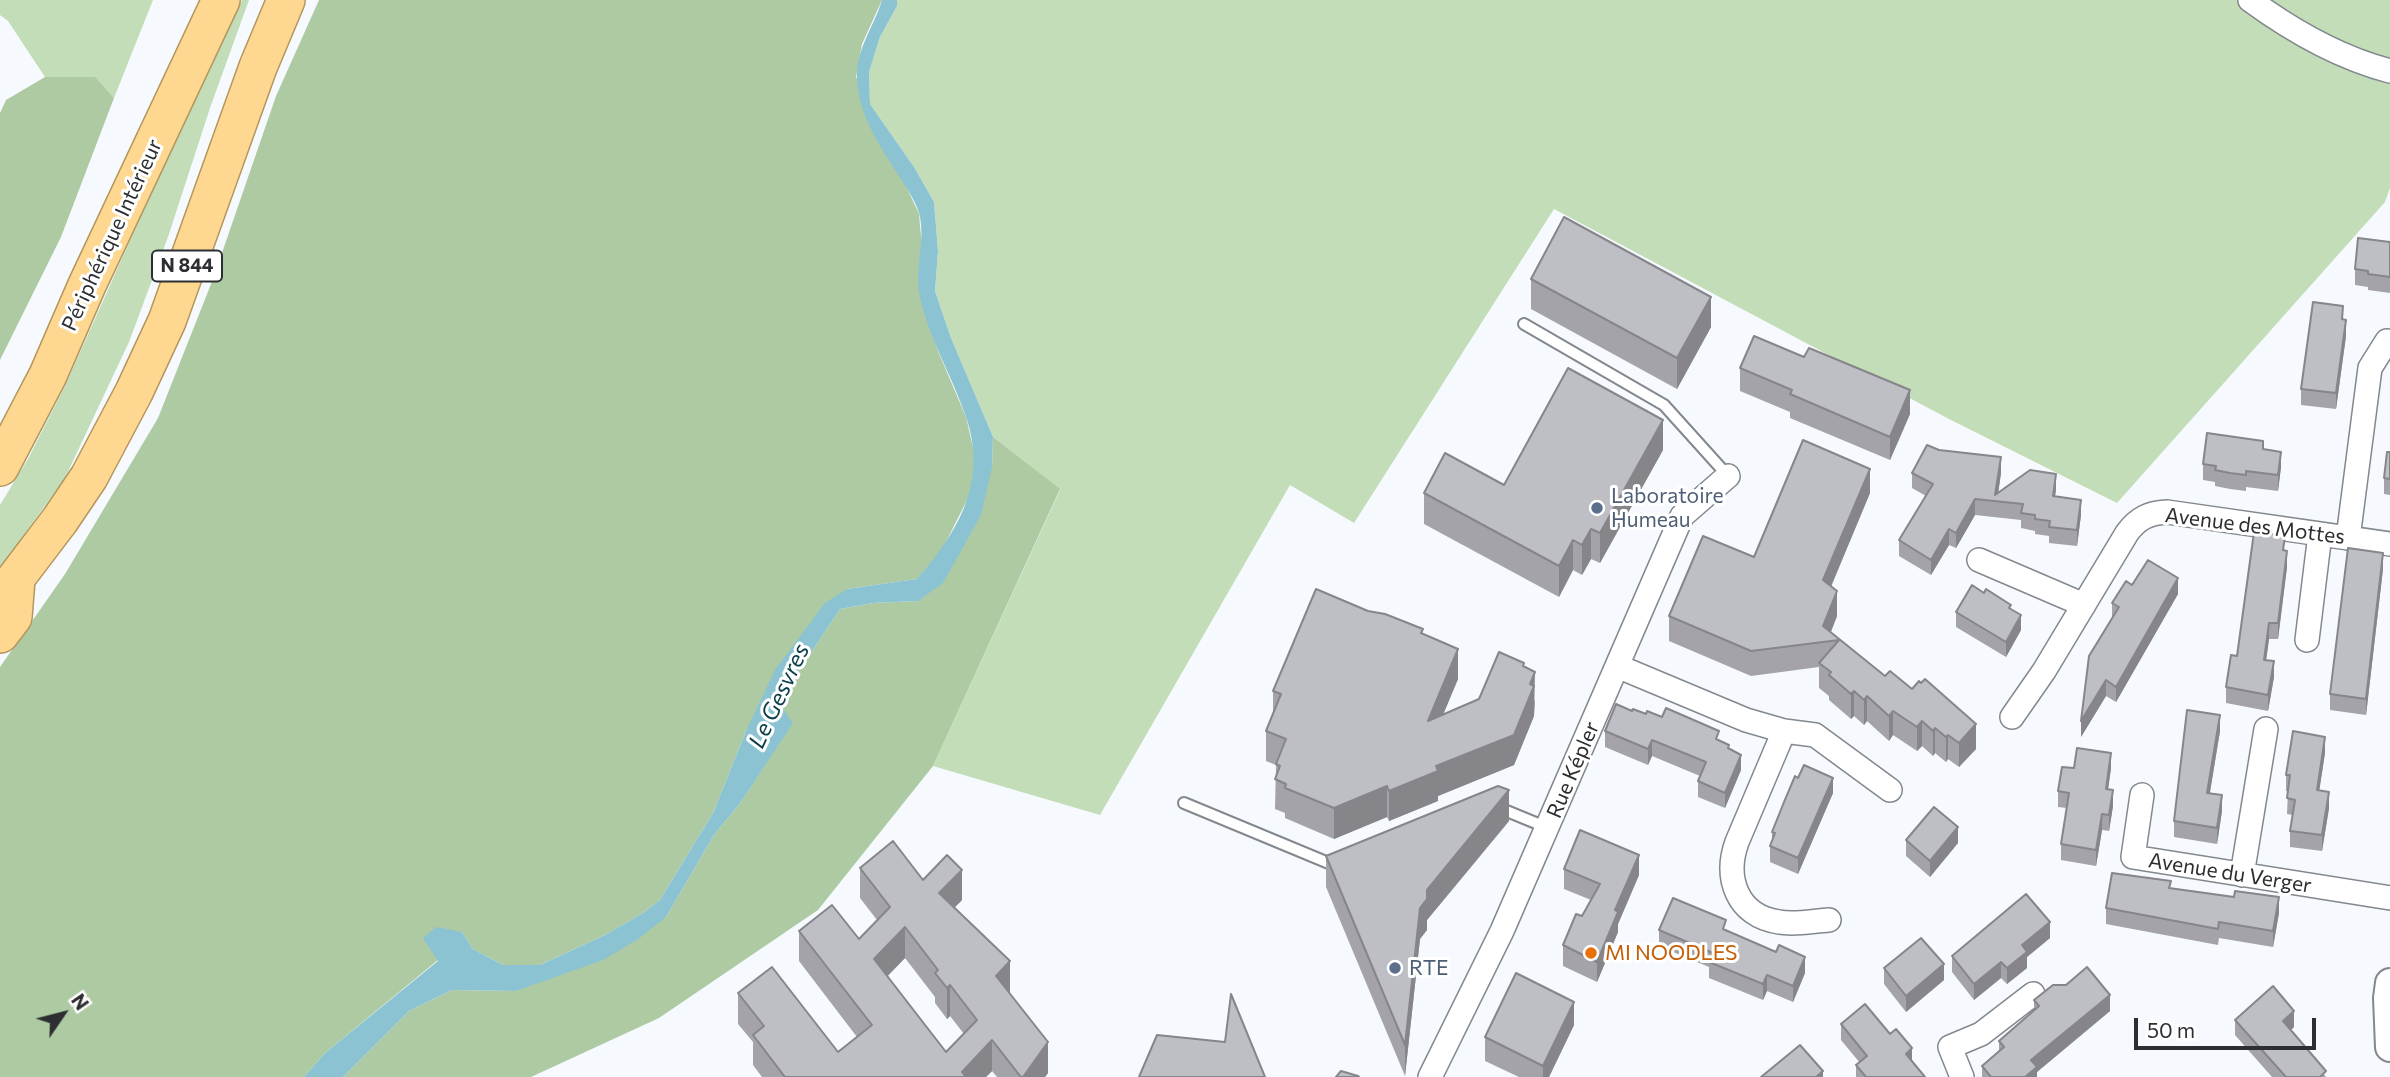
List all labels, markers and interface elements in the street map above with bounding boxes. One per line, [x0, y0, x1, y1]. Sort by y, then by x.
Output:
street label: Périphérique Intérieur [57, 135, 167, 335]
road number: N 844 [152, 250, 222, 282]
place label: Laboratoire Humeau [1611, 483, 1724, 533]
marker: Laboratoire Humeau [1589, 500, 1605, 516]
street label: Avenue des Mottes [2164, 502, 2346, 550]
water label: Le Gesvres [743, 639, 815, 753]
street label: Rue Képler [1541, 718, 1605, 822]
street label: Avenue du Verger [2147, 848, 2313, 898]
place label: MI NOODLES [1605, 940, 1737, 966]
marker: MI NOODLES [1583, 945, 1599, 961]
place label: RTE [1409, 955, 1449, 981]
marker: RTE [1387, 960, 1403, 976]
north arrow [28, 979, 98, 1049]
text: N [67, 989, 94, 1014]
scale bar [2138, 1004, 2320, 1048]
text: 50 m [2147, 1017, 2195, 1042]

